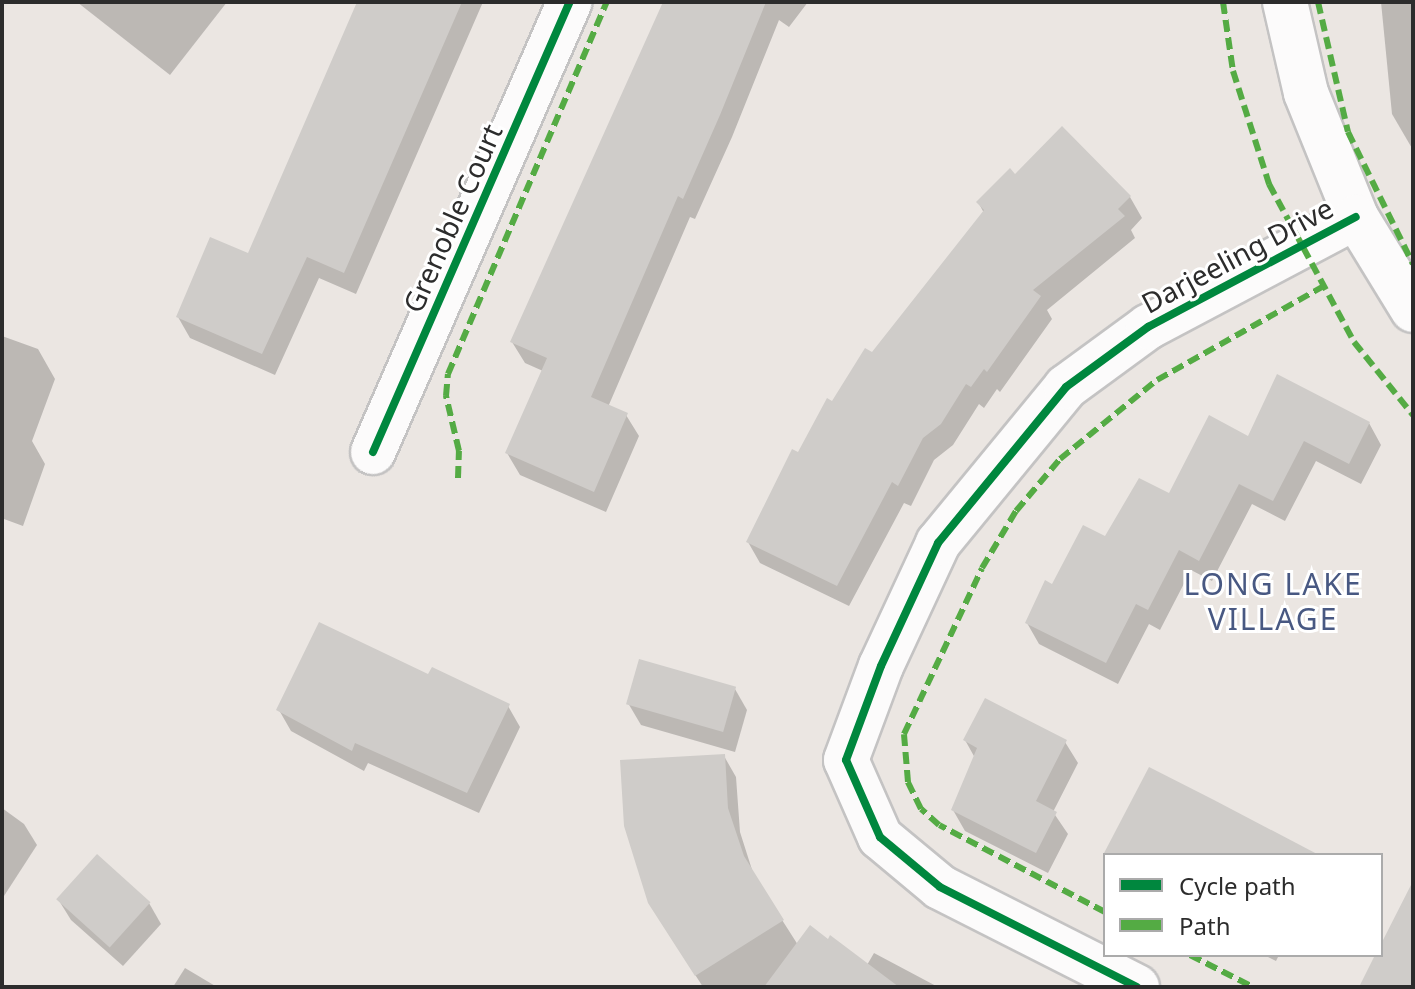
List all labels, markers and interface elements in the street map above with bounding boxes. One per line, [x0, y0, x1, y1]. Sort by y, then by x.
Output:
street label: Grenoble Court [395, 119, 509, 317]
street label: Darjeeling Drive [1136, 190, 1338, 320]
district label: LONG LAKE VILLAGE [1183, 566, 1363, 636]
legend [1103, 853, 1383, 957]
text: Cycle path [1179, 869, 1296, 902]
text: Path [1179, 909, 1230, 942]

